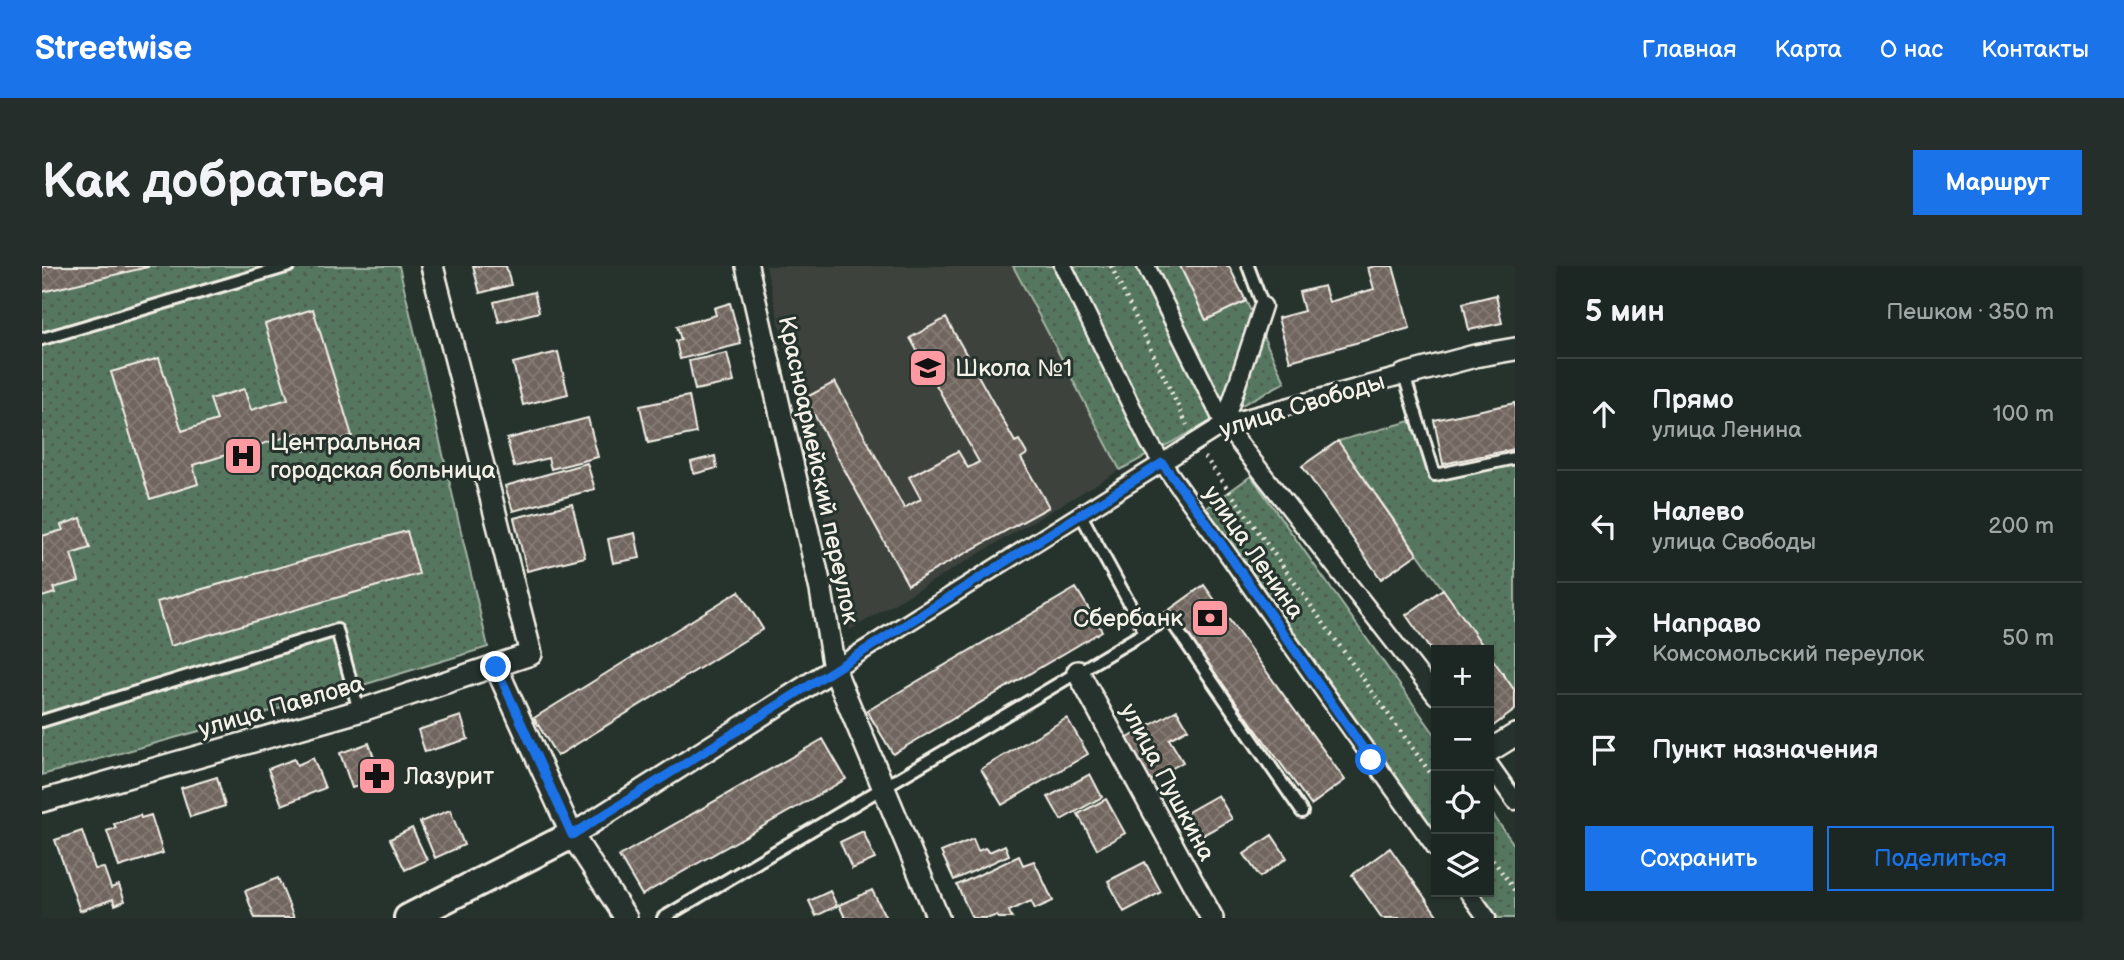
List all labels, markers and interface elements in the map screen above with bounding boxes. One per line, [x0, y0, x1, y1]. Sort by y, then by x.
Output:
text: Streetwise [35, 29, 192, 69]
text: Главная [1642, 35, 1736, 64]
text: Карта [1774, 35, 1842, 64]
text: О нас [1880, 35, 1943, 64]
text: Контакты [1981, 35, 2089, 64]
button: Маршрут [1913, 150, 2082, 215]
text: Как добраться [42, 153, 386, 212]
text: 5 мин [1585, 294, 1665, 330]
text: Пешком · 350 m [1886, 298, 2054, 326]
street label: Красноармейский переулок [772, 314, 865, 627]
school or university icon: Школа №1 [907, 347, 949, 389]
place label: Школа №1 [955, 354, 1072, 383]
street label: улица Свободы [1216, 367, 1388, 444]
text: Прямо [1652, 385, 1734, 416]
icon: ahead [1585, 395, 1623, 433]
text: 100 m [1993, 400, 2054, 428]
text: улица Ленина [1652, 416, 1802, 444]
place label: Центральная городская больница [270, 428, 496, 485]
hospital icon: Центральная городская больница [222, 435, 264, 477]
street label: улица Ленина [1197, 480, 1310, 625]
text: Налево [1652, 497, 1744, 528]
icon: left [1585, 507, 1623, 545]
text: 200 m [1988, 512, 2054, 540]
text: улица Свободы [1652, 528, 1816, 556]
bank icon: Сбербанк [1189, 597, 1231, 639]
place label: Сбербанк [1073, 604, 1183, 633]
text: Направо [1652, 609, 1761, 640]
icon: right [1585, 619, 1623, 657]
text: 50 m [2002, 624, 2054, 652]
text: Комсомольский переулок [1652, 640, 1924, 668]
map controls [1431, 645, 1494, 897]
button: + [1431, 645, 1494, 708]
route end [480, 651, 511, 682]
street label: улица Павлова [195, 669, 367, 744]
street label: улица Пушкина [1114, 698, 1221, 866]
button: − [1431, 708, 1494, 771]
icon: arrive [1585, 731, 1623, 769]
text: Пункт назначения [1652, 735, 1878, 766]
route start [1355, 744, 1386, 775]
pharmacy icon: Лазурит [356, 755, 398, 797]
place label: Лазурит [403, 762, 494, 791]
button: locate [1431, 771, 1494, 834]
button: Сохранить [1585, 826, 1813, 891]
button: Поделиться [1827, 826, 2054, 891]
button: layers [1431, 834, 1494, 897]

